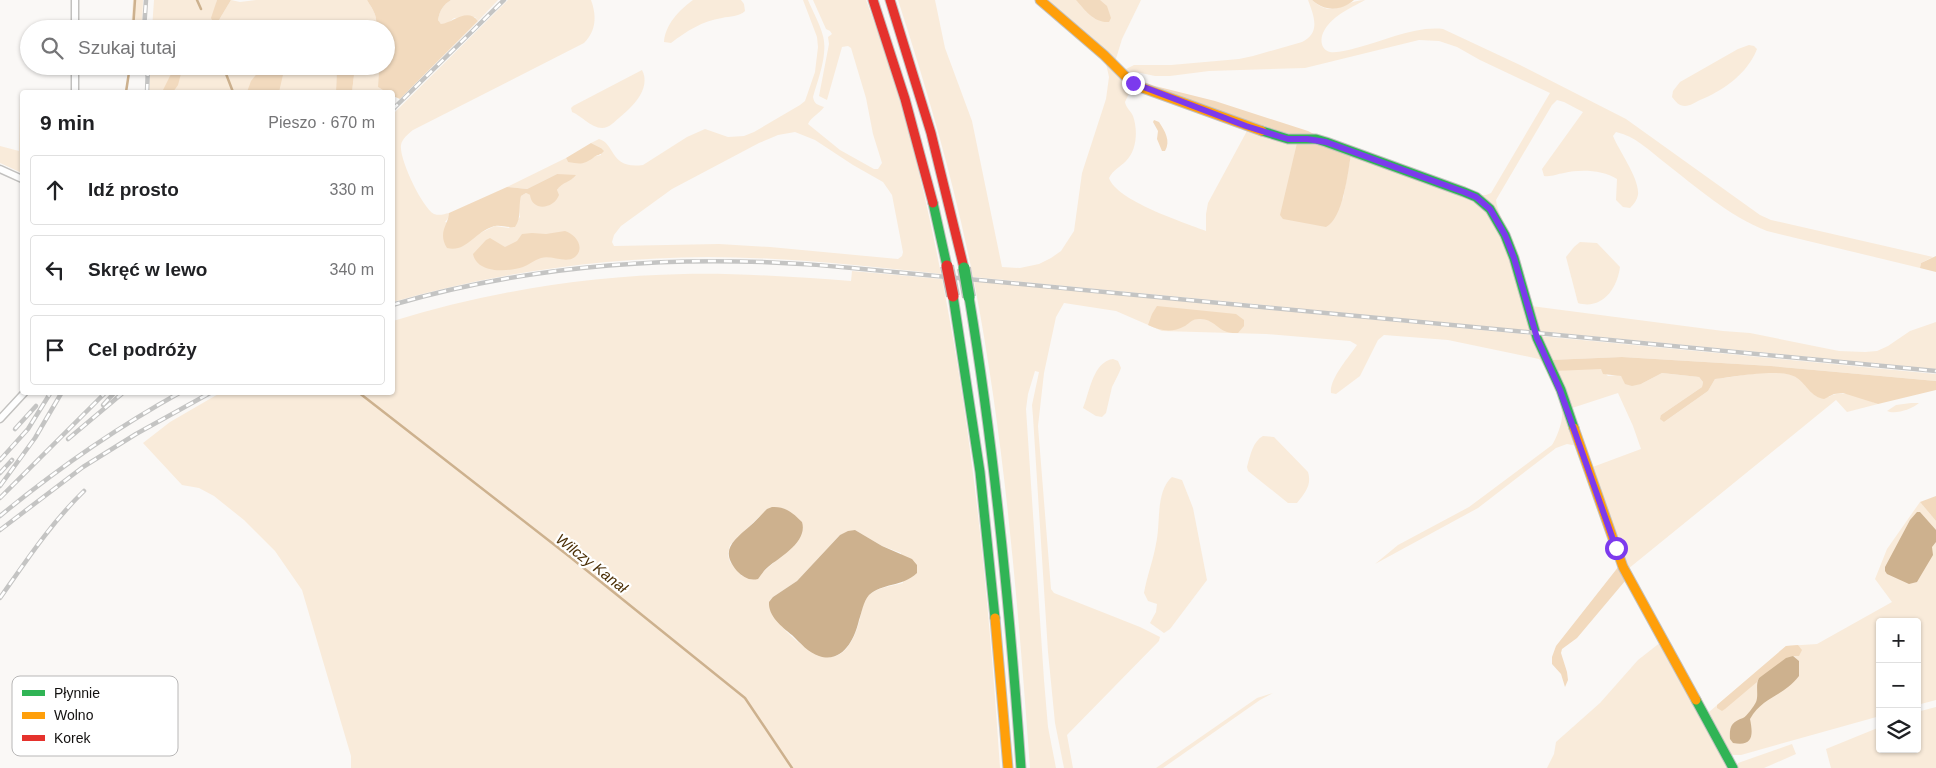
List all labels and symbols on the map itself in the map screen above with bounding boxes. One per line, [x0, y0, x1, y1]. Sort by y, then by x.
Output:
route end [1122, 72, 1145, 95]
water label: Wilczy Kanał [553, 530, 632, 596]
route start [1605, 537, 1628, 560]
legend [12, 676, 178, 756]
text: Płynnie [54, 685, 100, 701]
text: Wolno [54, 707, 94, 723]
text: Korek [54, 730, 92, 746]

